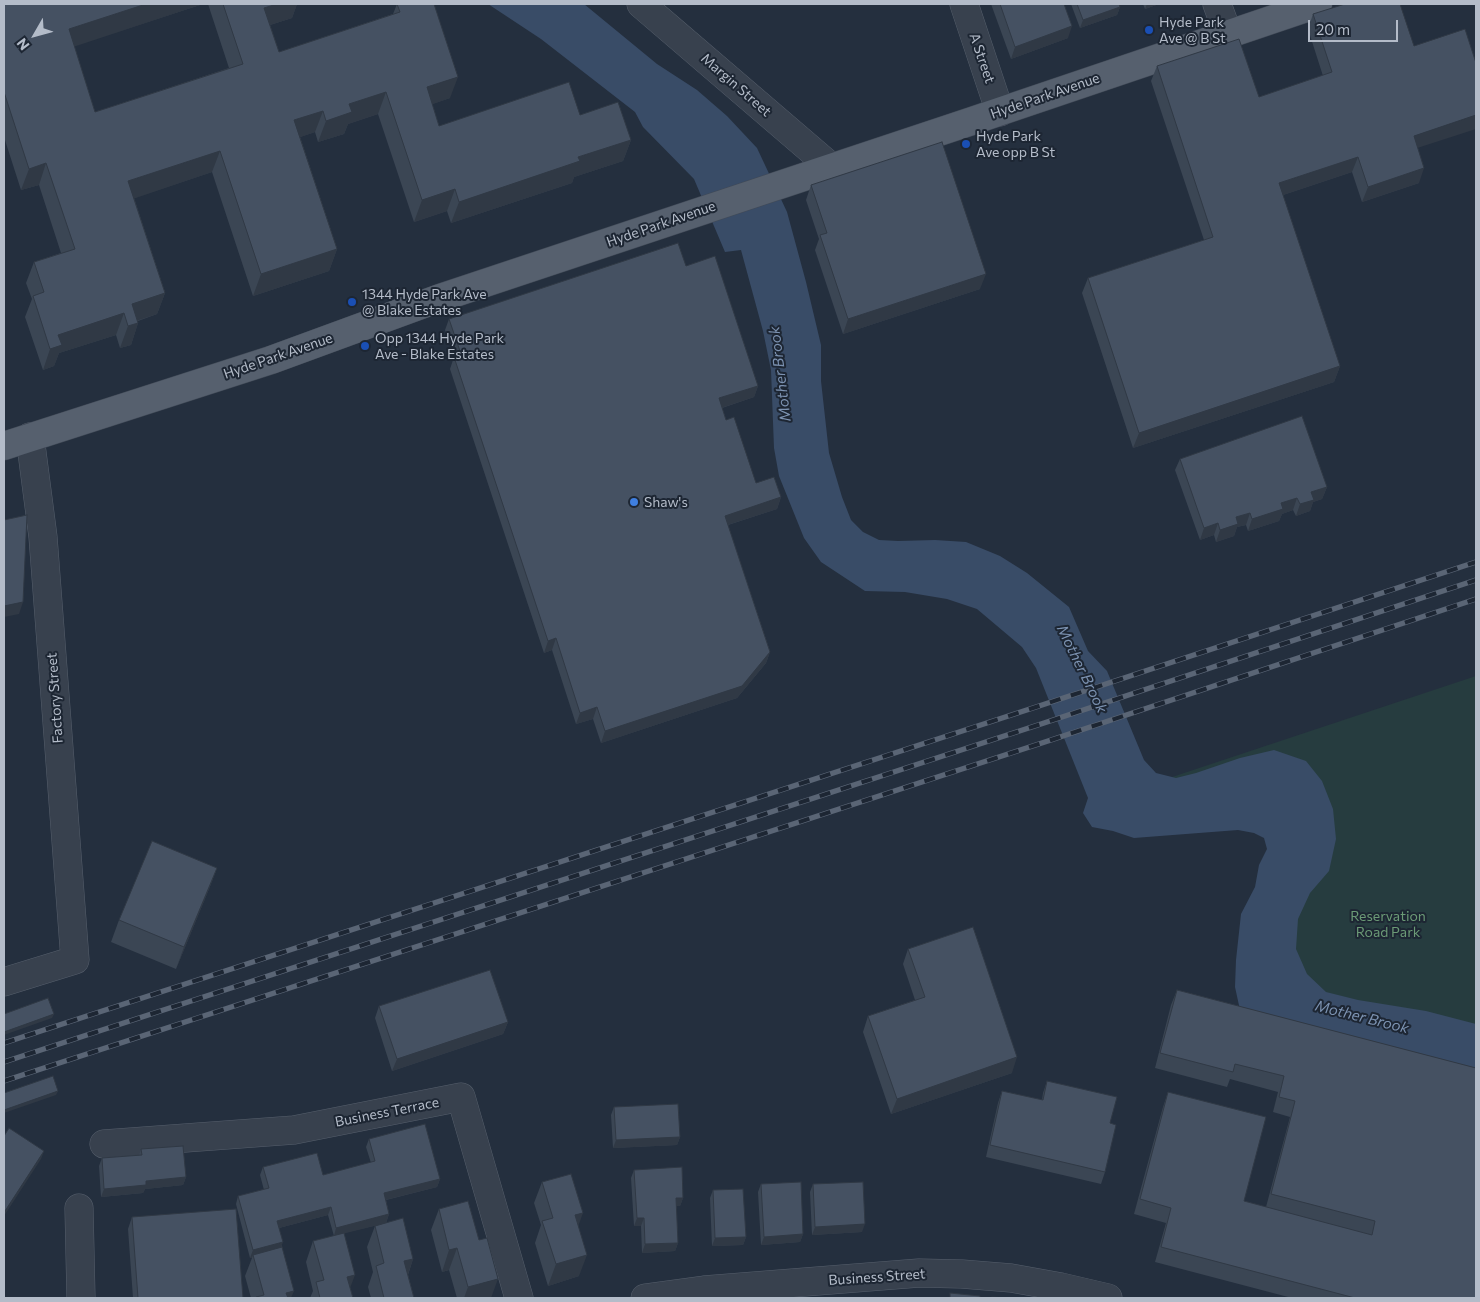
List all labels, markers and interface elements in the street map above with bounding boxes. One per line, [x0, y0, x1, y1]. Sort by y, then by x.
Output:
north arrow [10, 10, 60, 60]
scale bar [1310, 10, 1400, 42]
place label: Hyde Park Ave @ B St [1159, 14, 1226, 46]
text: 20 m [1316, 20, 1350, 38]
marker: Hyde Park Ave @ B St [1143, 24, 1155, 36]
street label: A Street [966, 31, 998, 85]
text: N [13, 35, 33, 54]
street label: Margin Street [697, 50, 775, 120]
street label: Hyde Park Avenue [988, 69, 1102, 123]
place label: Hyde Park Ave opp B St [976, 128, 1055, 160]
marker: Hyde Park Ave opp B St [960, 138, 972, 150]
street label: Hyde Park Avenue [604, 197, 718, 251]
place label: 1344 Hyde Park Ave @ Blake Estates [362, 286, 487, 318]
marker: 1344 Hyde Park Ave @ Blake Estates [346, 296, 358, 308]
water label: Mother Brook [765, 325, 795, 423]
street label: Hyde Park Avenue [221, 329, 335, 383]
place label: Opp 1344 Hyde Park Ave - Blake Estates [375, 330, 504, 362]
marker: Opp 1344 Hyde Park Ave - Blake Estates [359, 340, 371, 352]
place label: Shaw's [644, 494, 688, 510]
marker: Shaw's [628, 496, 640, 508]
water label: Mother Brook [1053, 622, 1111, 716]
street label: Factory Street [43, 652, 67, 744]
park label: Reservation Road Park [1350, 908, 1426, 940]
water label: Mother Brook [1313, 997, 1411, 1037]
street label: Business Terrace [334, 1094, 440, 1130]
street label: Business Street [828, 1265, 926, 1289]

